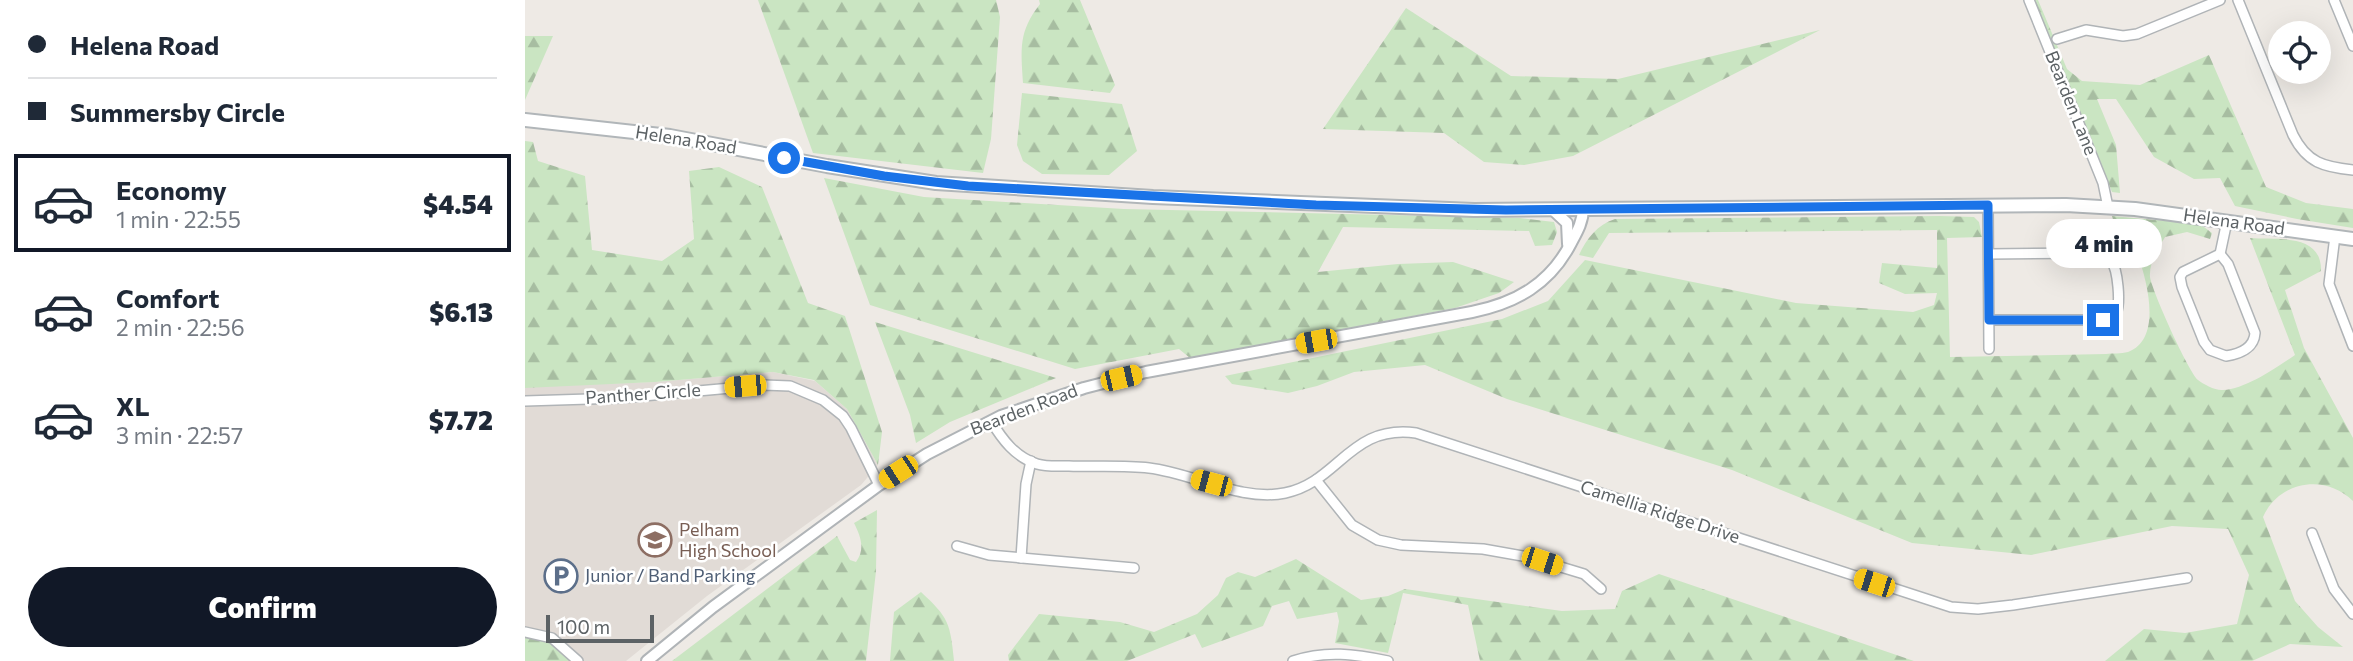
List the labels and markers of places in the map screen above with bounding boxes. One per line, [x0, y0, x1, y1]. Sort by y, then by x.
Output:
place label: Pelham High School [679, 518, 777, 561]
school or university icon: Pelham High School [636, 521, 674, 559]
parking icon: Junior / Band Parking [542, 557, 580, 595]
place label: Junior / Band Parking [585, 564, 756, 586]

